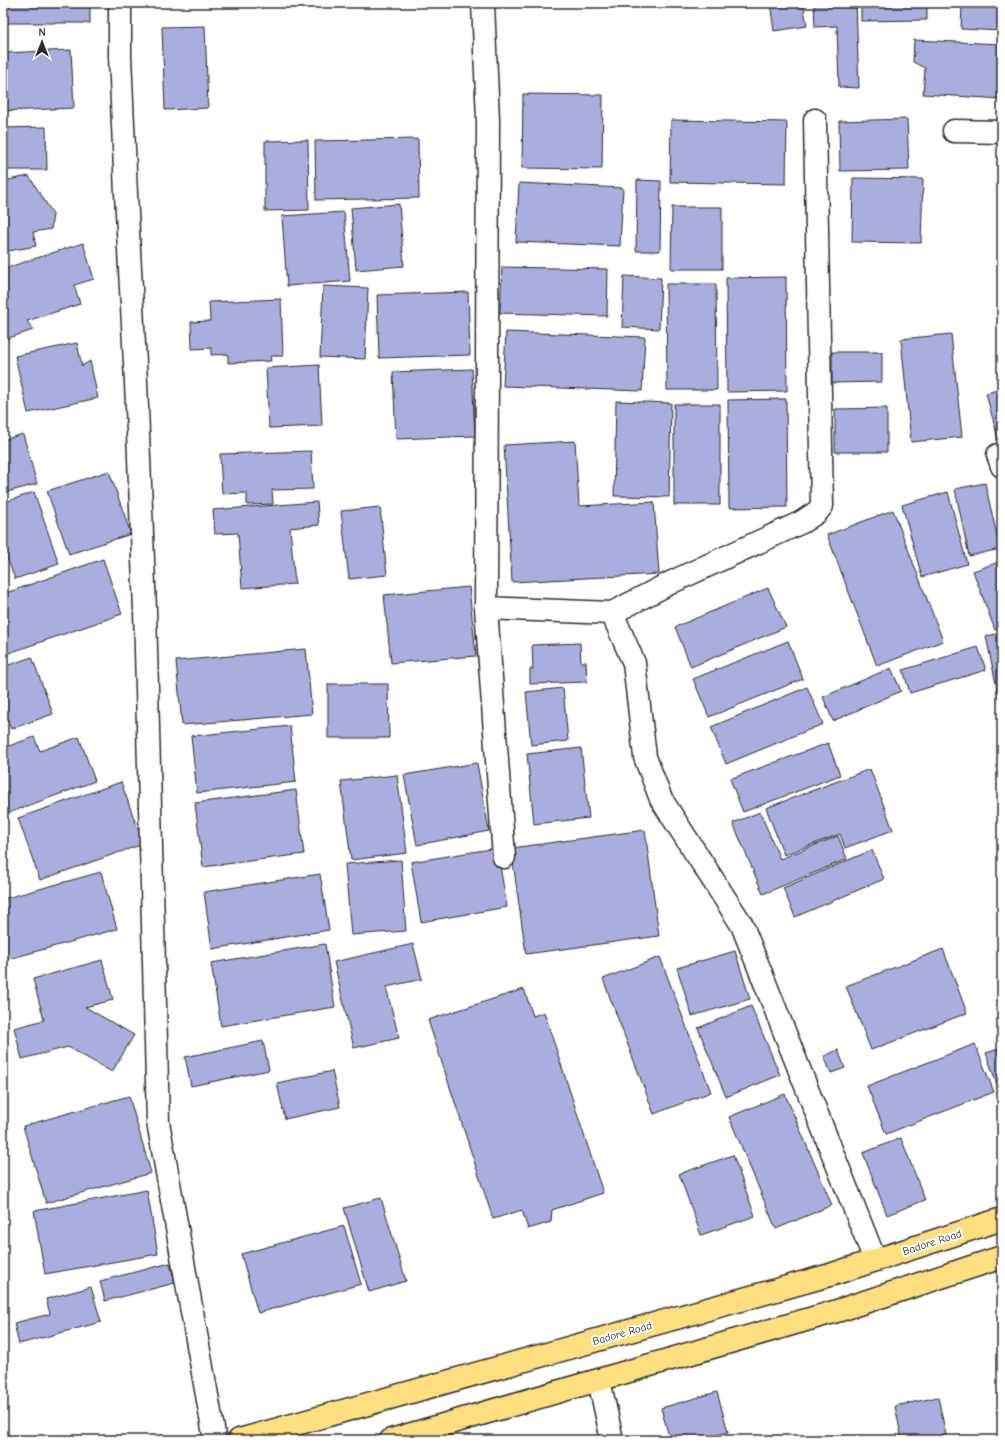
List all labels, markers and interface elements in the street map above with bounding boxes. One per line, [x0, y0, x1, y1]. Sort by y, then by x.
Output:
north arrow [22, 22, 62, 62]
text: N [38, 26, 46, 39]
street label: Badore Road [901, 1227, 963, 1258]
street label: Badore Road [591, 1319, 654, 1348]

